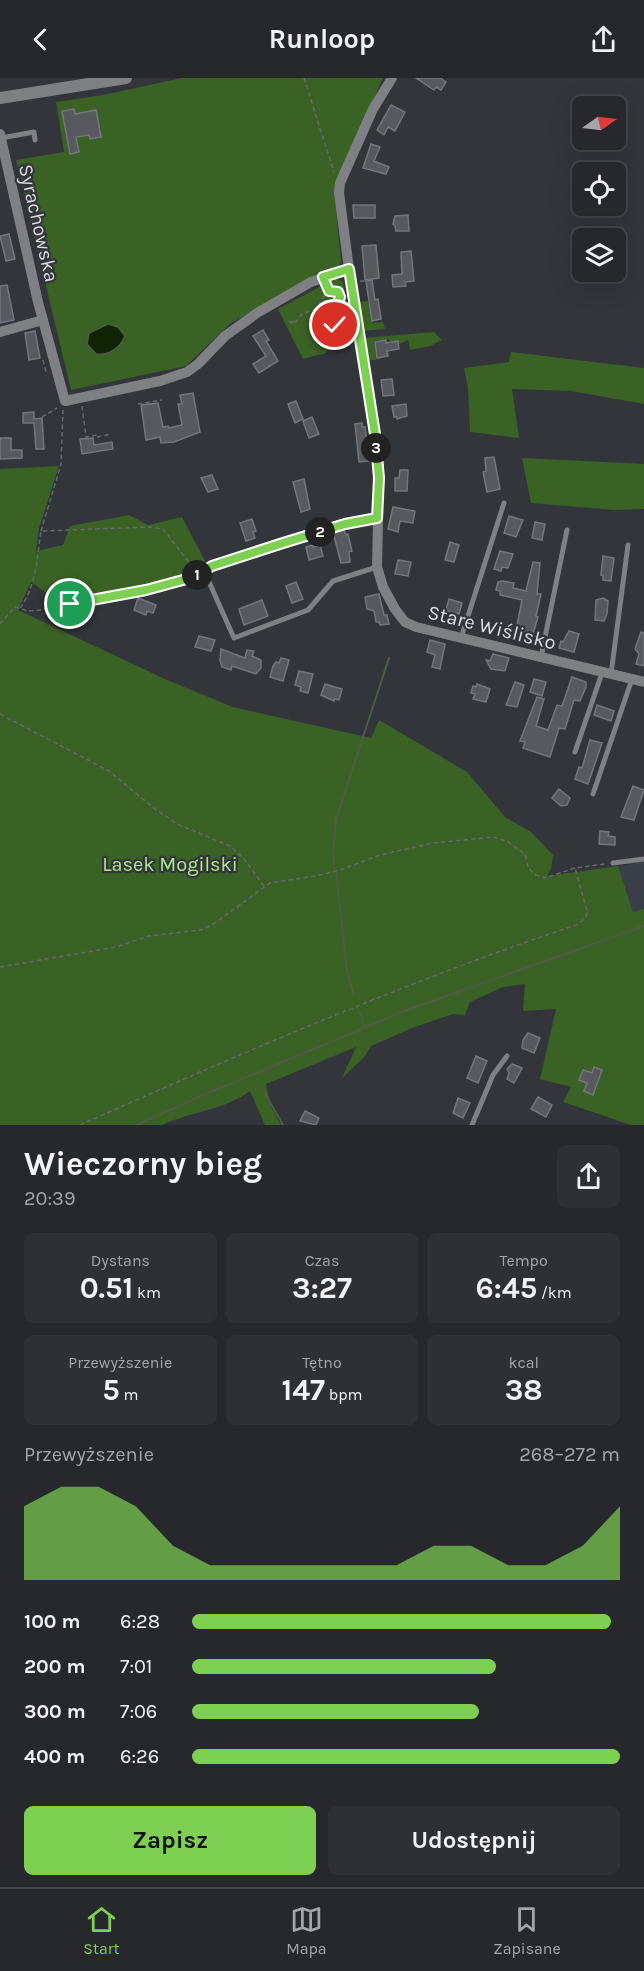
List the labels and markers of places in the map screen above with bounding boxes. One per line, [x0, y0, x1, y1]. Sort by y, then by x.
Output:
pin [309, 299, 360, 350]
pin: 3 [361, 433, 391, 463]
pin: 2 [305, 517, 335, 547]
pin: 1 [182, 560, 212, 590]
pin [44, 578, 95, 629]

